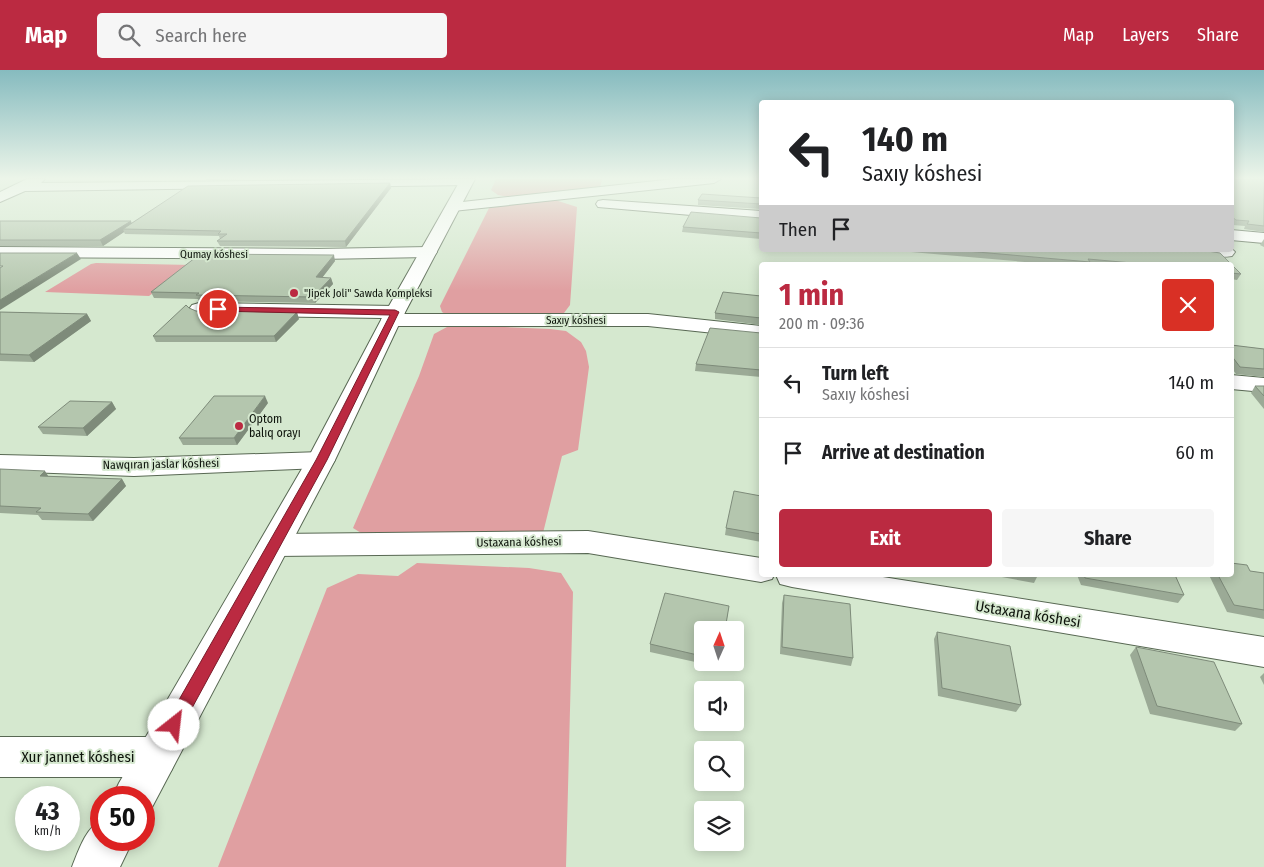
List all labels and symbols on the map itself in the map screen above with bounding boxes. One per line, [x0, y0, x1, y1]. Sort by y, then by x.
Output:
street label: Qumay kóshesi [180, 248, 248, 261]
marker: "Jipek Joli" Sawda Kompleksi [288, 287, 300, 299]
place label: "Jipek Joli" Sawda Kompleksi [304, 287, 433, 300]
pin [197, 288, 239, 330]
street label: Saxıy kóshesi [546, 314, 606, 327]
place label: Optom balıq orayı [249, 412, 301, 440]
marker: Optom balıq orayı [233, 420, 245, 432]
street label: Nawqıran jaslar kóshesi [103, 456, 219, 472]
street label: Ustaxana kóshesi [476, 534, 562, 550]
street label: Ustaxana kóshesi [974, 597, 1082, 631]
north arrow [694, 621, 744, 671]
position arrow [147, 698, 199, 750]
street label: Xur jannet kóshesi [21, 748, 135, 766]
speed limit sign: 50 [90, 786, 155, 851]

